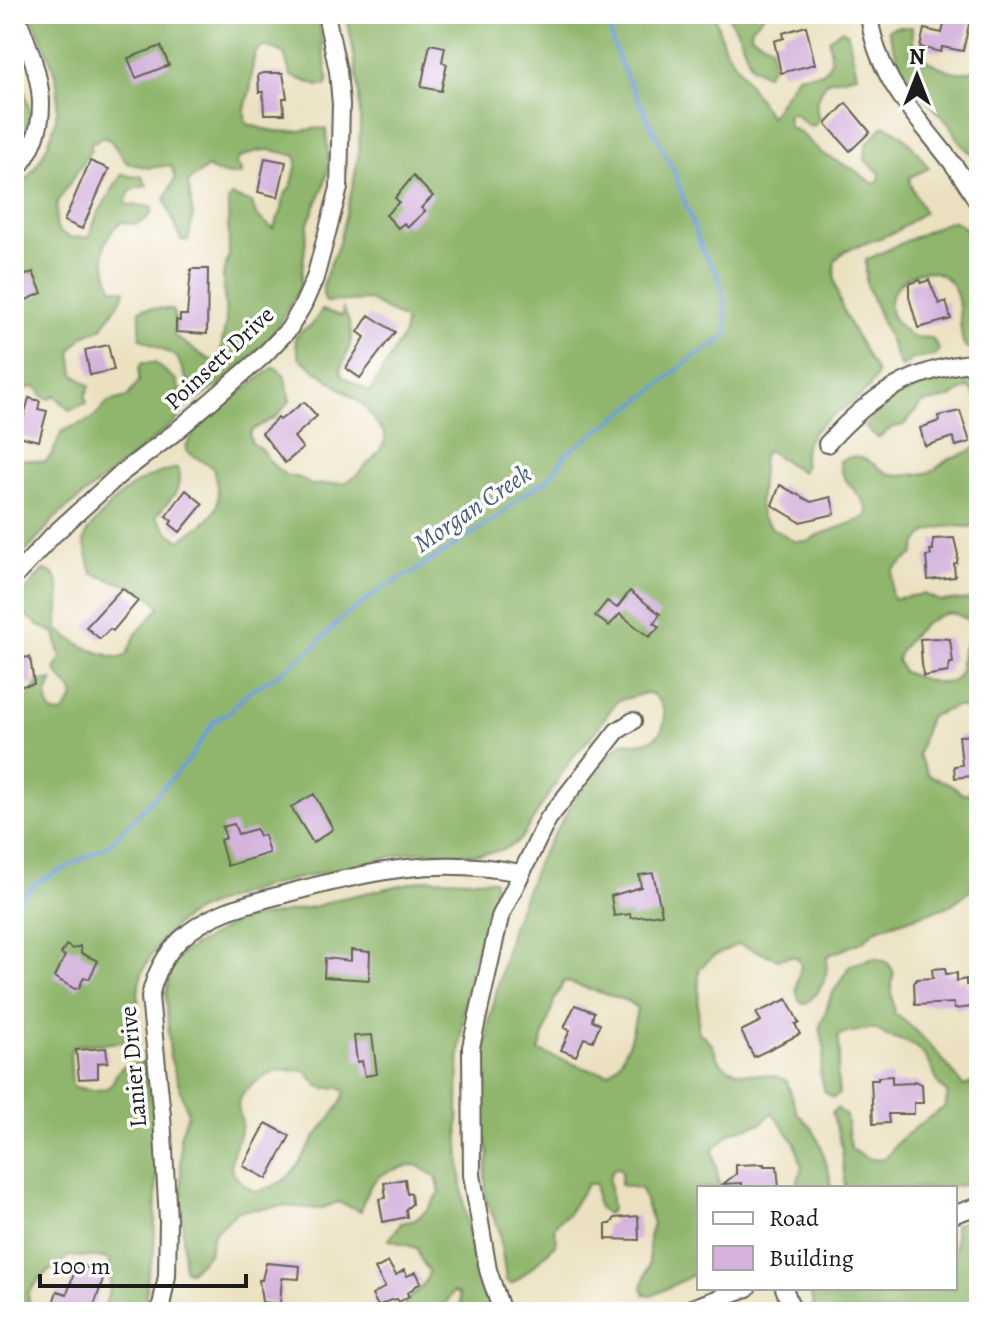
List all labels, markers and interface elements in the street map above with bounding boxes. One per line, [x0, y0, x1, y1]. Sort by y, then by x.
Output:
north arrow [877, 36, 957, 116]
text: N [909, 42, 925, 72]
street label: Poinsett Drive [157, 299, 281, 417]
water label: Morgan Creek [407, 456, 538, 561]
street label: Lanier Drive [112, 1005, 154, 1129]
legend [697, 1186, 957, 1290]
text: Road [769, 1202, 819, 1234]
scale bar [40, 1238, 246, 1288]
text: Building [769, 1242, 854, 1274]
text: 100 m [52, 1250, 111, 1282]

